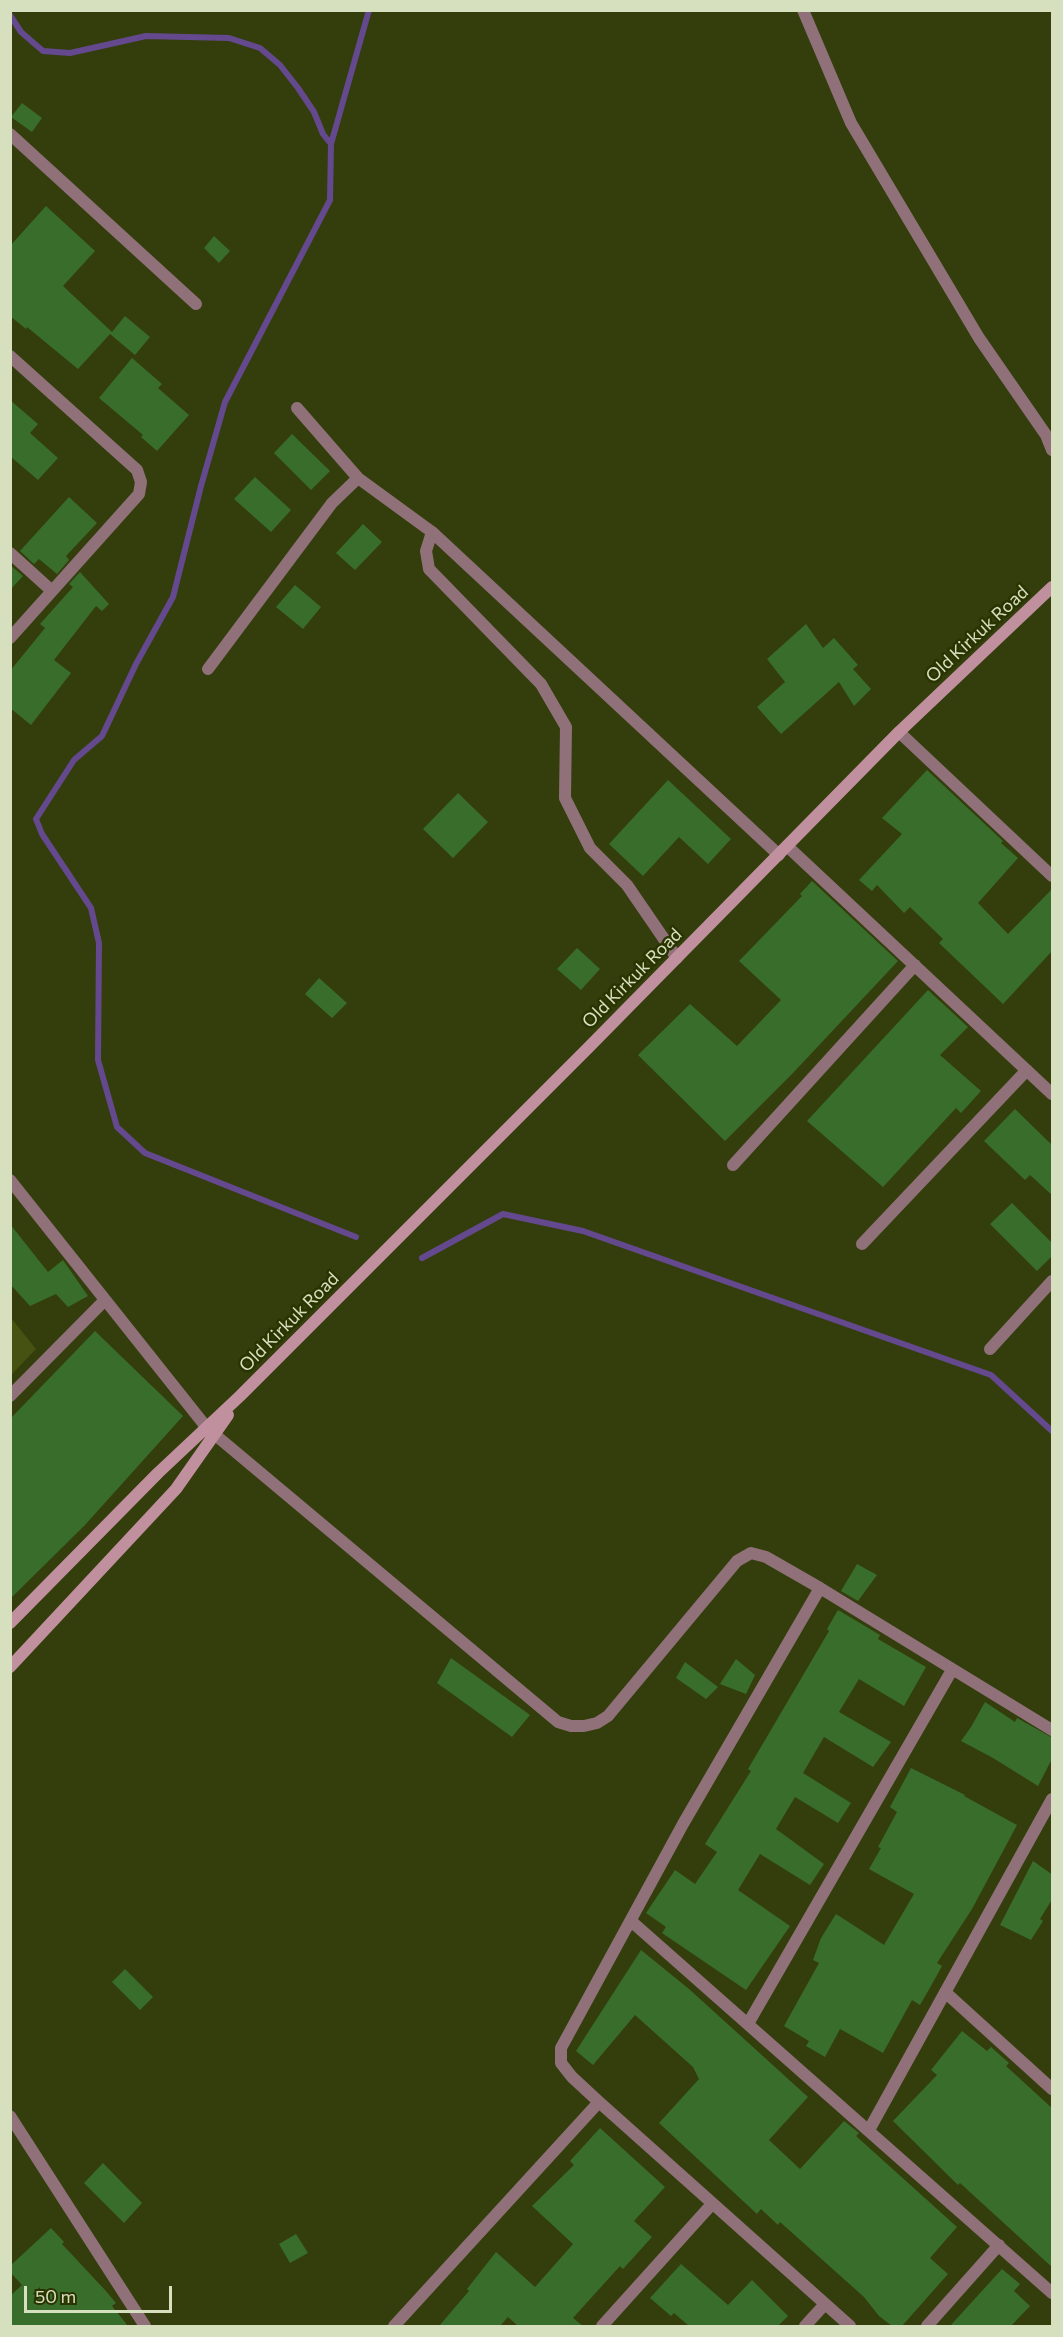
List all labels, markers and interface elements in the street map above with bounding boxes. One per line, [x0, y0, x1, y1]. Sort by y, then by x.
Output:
street label: Old Kirkuk Road [921, 581, 1033, 687]
street label: Old Kirkuk Road [578, 924, 686, 1032]
street label: Old Kirkuk Road [235, 1268, 343, 1376]
scale bar [27, 2274, 176, 2312]
text: 50 m [35, 2285, 76, 2307]

